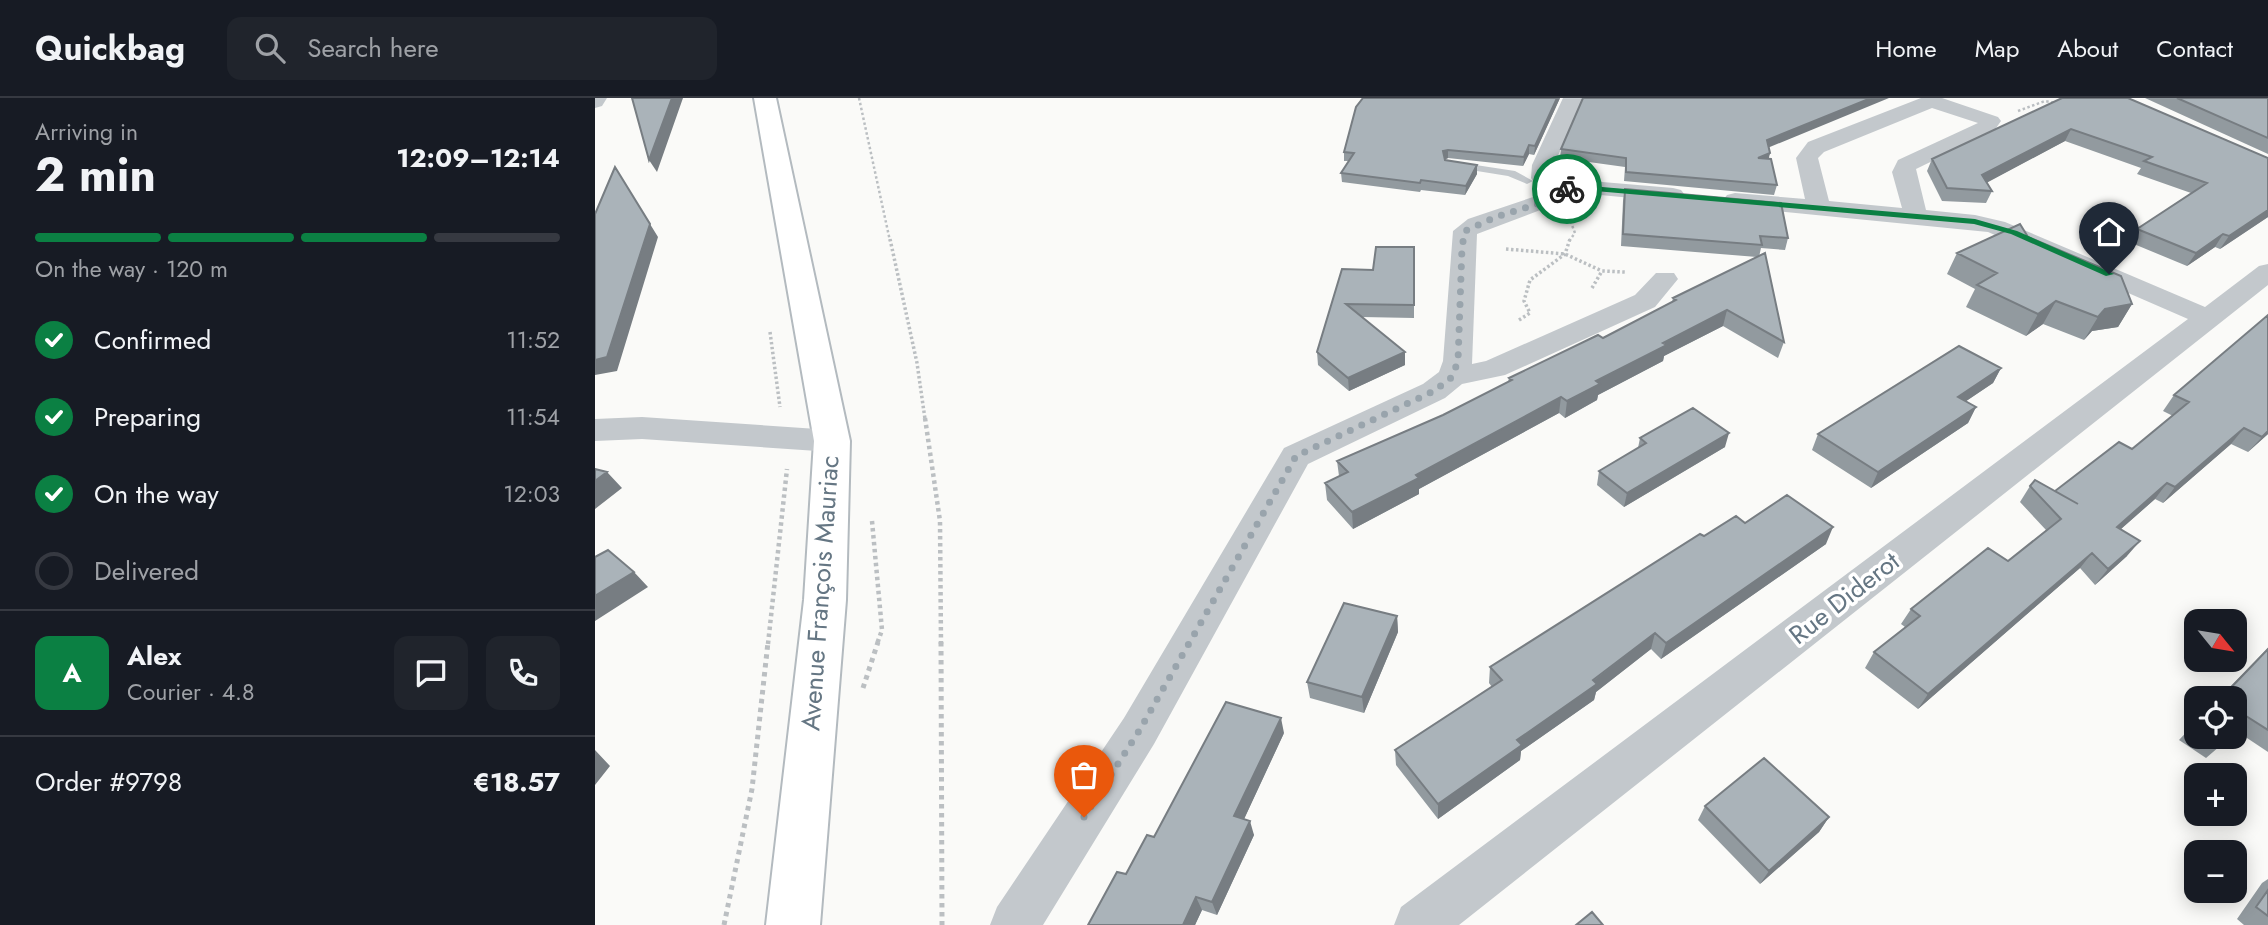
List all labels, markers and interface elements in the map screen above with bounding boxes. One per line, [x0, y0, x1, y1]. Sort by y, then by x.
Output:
search box [227, 17, 717, 80]
text: Quickbag [35, 25, 185, 72]
icon: search [251, 29, 289, 67]
text: Search here [307, 29, 439, 67]
text: Home [1875, 31, 1937, 66]
text: Map [1975, 31, 2019, 66]
text: About [2057, 31, 2118, 66]
text: Contact [2156, 31, 2233, 66]
text: Arriving in [35, 115, 138, 149]
text: 12:09–12:14 [396, 139, 560, 177]
text: 2 min [35, 142, 156, 208]
courier [1532, 154, 1602, 224]
icon: bike [1548, 170, 1586, 208]
pin [2079, 202, 2139, 274]
icon: home [2090, 213, 2128, 251]
text: On the way · 120 m [35, 252, 228, 286]
icon: check [35, 321, 73, 359]
text: Confirmed [94, 321, 211, 359]
text: 11:52 [506, 323, 560, 357]
icon: check [35, 398, 73, 436]
text: Preparing [94, 398, 201, 436]
text: 11:54 [506, 400, 560, 434]
street label: Avenue François Mauriac [791, 454, 849, 732]
icon: check [35, 475, 73, 513]
text: On the way [94, 475, 219, 513]
text: 12:03 [503, 477, 560, 511]
street label: Rue Diderot [1781, 542, 1908, 653]
text: Delivered [94, 552, 199, 590]
north arrow [2184, 609, 2247, 672]
map controls [2184, 609, 2247, 903]
button: chat [394, 636, 468, 710]
button: phone [486, 636, 560, 710]
text: Alex [127, 637, 181, 675]
text: A [62, 654, 82, 692]
text: Courier · 4.8 [127, 675, 255, 709]
button: locate [2184, 686, 2247, 749]
pin [1054, 745, 1114, 817]
icon: bag [1065, 756, 1103, 794]
text: Order #9798 [35, 763, 182, 801]
text: €18.57 [473, 763, 560, 801]
button: + [2184, 763, 2247, 826]
button: − [2184, 840, 2247, 903]

